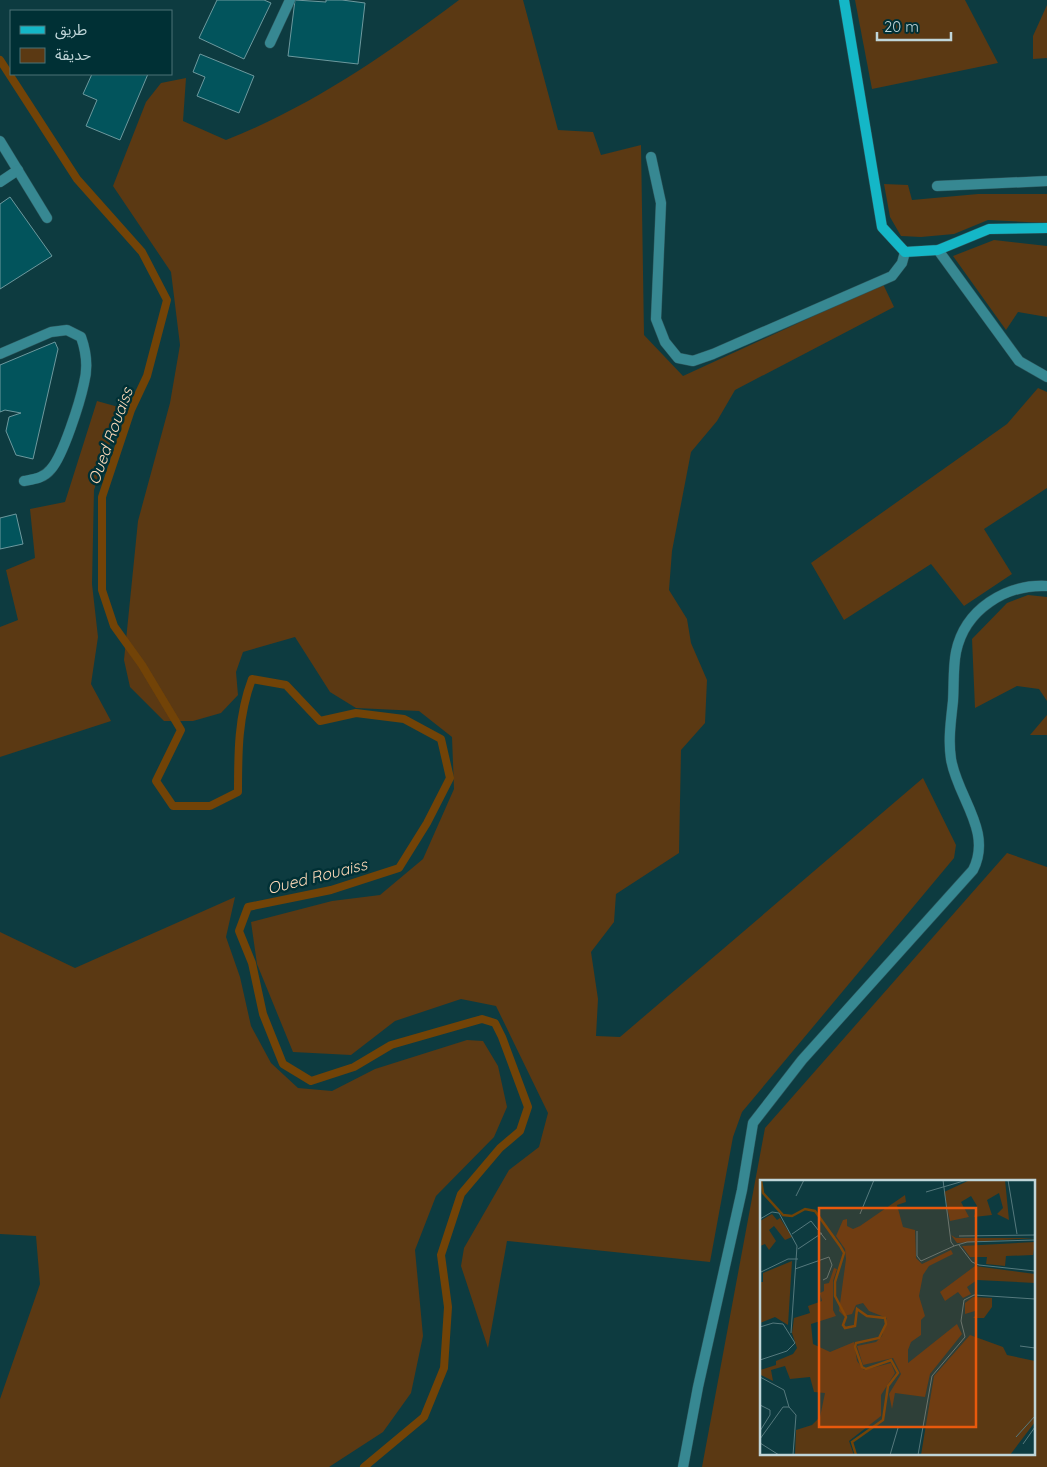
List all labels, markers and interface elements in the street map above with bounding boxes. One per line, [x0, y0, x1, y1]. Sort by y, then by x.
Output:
legend [10, 10, 172, 75]
scale bar [877, 10, 951, 42]
text: 20 m [884, 17, 919, 36]
text: طريق [55, 20, 87, 40]
text: حديقة [55, 45, 91, 64]
water label: Oued Rouaiss [83, 383, 137, 487]
water label: Oued Rouaiss [265, 854, 370, 898]
inset map [760, 1180, 1034, 1454]

